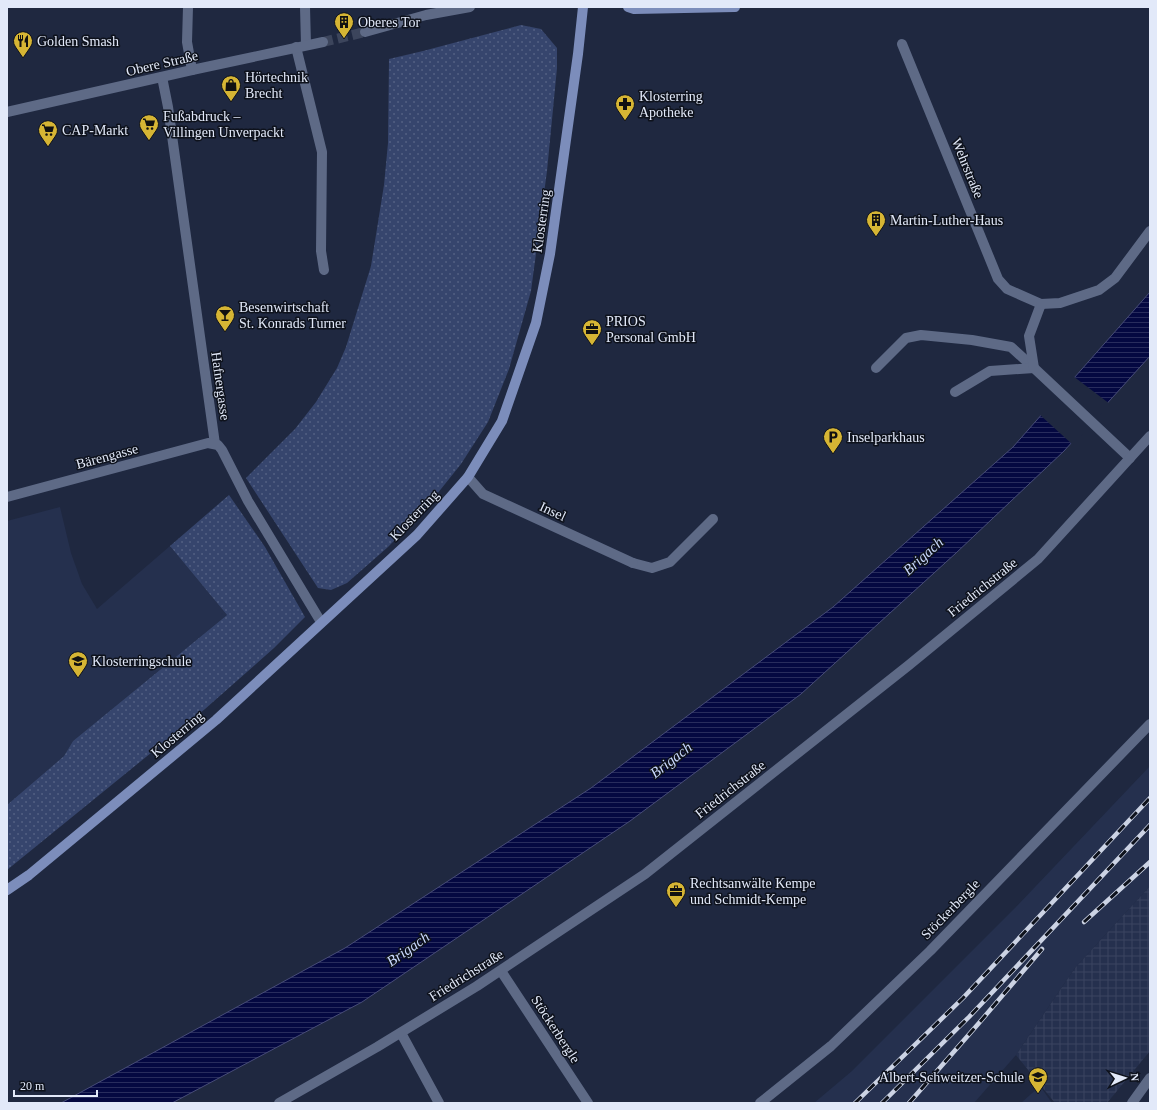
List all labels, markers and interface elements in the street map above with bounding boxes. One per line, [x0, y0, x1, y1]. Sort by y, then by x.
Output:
building icon: Oberes Tor [333, 11, 355, 39]
place label: Oberes Tor [358, 15, 420, 30]
restaurant icon: Golden Smash [12, 30, 34, 58]
place label: Golden Smash [37, 34, 119, 49]
street label: Obere Straße [125, 48, 200, 79]
place label: Hörtechnik Brecht [245, 70, 308, 101]
shop icon: Hörtechnik Brecht [220, 74, 242, 102]
place label: Klosterring Apotheke [639, 89, 703, 120]
pharmacy icon: Klosterring Apotheke [614, 93, 636, 121]
place label: Fußabdruck – Villingen Unverpackt [163, 109, 284, 140]
supermarket icon: Fußabdruck – Villingen Unverpackt [138, 113, 160, 141]
supermarket icon: CAP-Markt [37, 119, 59, 147]
place label: CAP-Markt [62, 123, 128, 138]
street label: Wehrstraße [949, 136, 986, 200]
street label: Klosterring [530, 188, 553, 254]
building icon: Martin-Luther-Haus [865, 209, 887, 237]
place label: Martin-Luther-Haus [890, 213, 1003, 228]
place label: Besenwirtschaft St. Konrads Turner [239, 300, 346, 331]
bar icon: Besenwirtschaft St. Konrads Turner [214, 304, 236, 332]
place label: PRIOS Personal GmbH [606, 314, 696, 345]
office icon: PRIOS Personal GmbH [581, 318, 603, 346]
street label: Hafnergasse [208, 351, 233, 421]
parking icon: Inselparkhaus [822, 426, 844, 454]
place label: Inselparkhaus [847, 430, 925, 445]
street label: Bärengasse [74, 441, 140, 472]
street label: Klosterring [387, 487, 442, 543]
street label: Insel [537, 499, 568, 524]
water label: Brigach [900, 534, 946, 578]
street label: Friedrichstraße [945, 555, 1020, 620]
school or university icon: Klosterringschule [67, 650, 89, 678]
place label: Klosterringschule [92, 654, 192, 669]
street label: Klosterring [148, 708, 207, 761]
water label: Brigach [647, 739, 695, 781]
street label: Friedrichstraße [692, 757, 768, 821]
place label: Rechtsanwälte Kempe und Schmidt-Kempe [690, 876, 816, 907]
street label: Stöckerbergle [918, 876, 983, 942]
office icon: Rechtsanwälte Kempe und Schmidt-Kempe [665, 880, 687, 908]
water label: Brigach [384, 929, 432, 969]
street label: Friedrichstraße [426, 947, 506, 1004]
street label: Stöckerbergle [528, 993, 583, 1066]
north arrow [1105, 1058, 1145, 1098]
school or university icon: Albert-Schweitzer-Schule [1027, 1066, 1049, 1094]
place label: Albert-Schweitzer-Schule [879, 1070, 1024, 1085]
scale bar [14, 1072, 97, 1098]
text: N [1129, 1073, 1141, 1082]
text: 20 m [20, 1079, 45, 1093]

